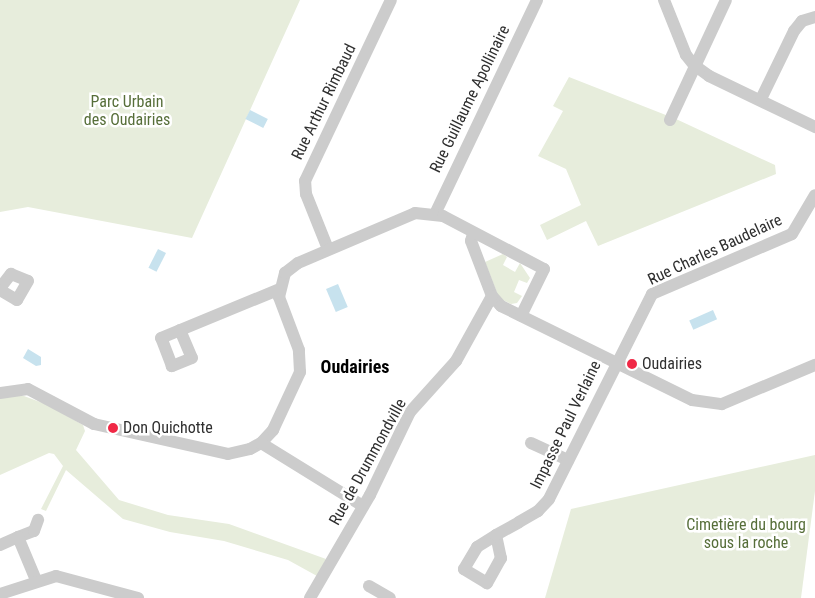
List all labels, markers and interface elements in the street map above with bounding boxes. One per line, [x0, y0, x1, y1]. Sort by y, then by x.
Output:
street label: Rue Guillaume Apollinaire [426, 22, 514, 176]
street label: Rue Arthur Rimbaud [288, 41, 360, 163]
park label: Parc Urbain des Oudairies [84, 92, 170, 130]
street label: Rue Charles Baudelaire [645, 211, 785, 289]
place label: Oudairies [642, 354, 702, 374]
district label: Oudairies [321, 356, 389, 378]
street label: Impasse Paul Verlaine [527, 358, 605, 492]
marker: Oudairies [626, 358, 638, 370]
street label: Rue de Drummondville [325, 396, 411, 528]
place label: Don Quichotte [123, 418, 213, 438]
marker: Don Quichotte [107, 422, 119, 434]
park label: Cimetière du bourg sous la roche [686, 515, 806, 553]

